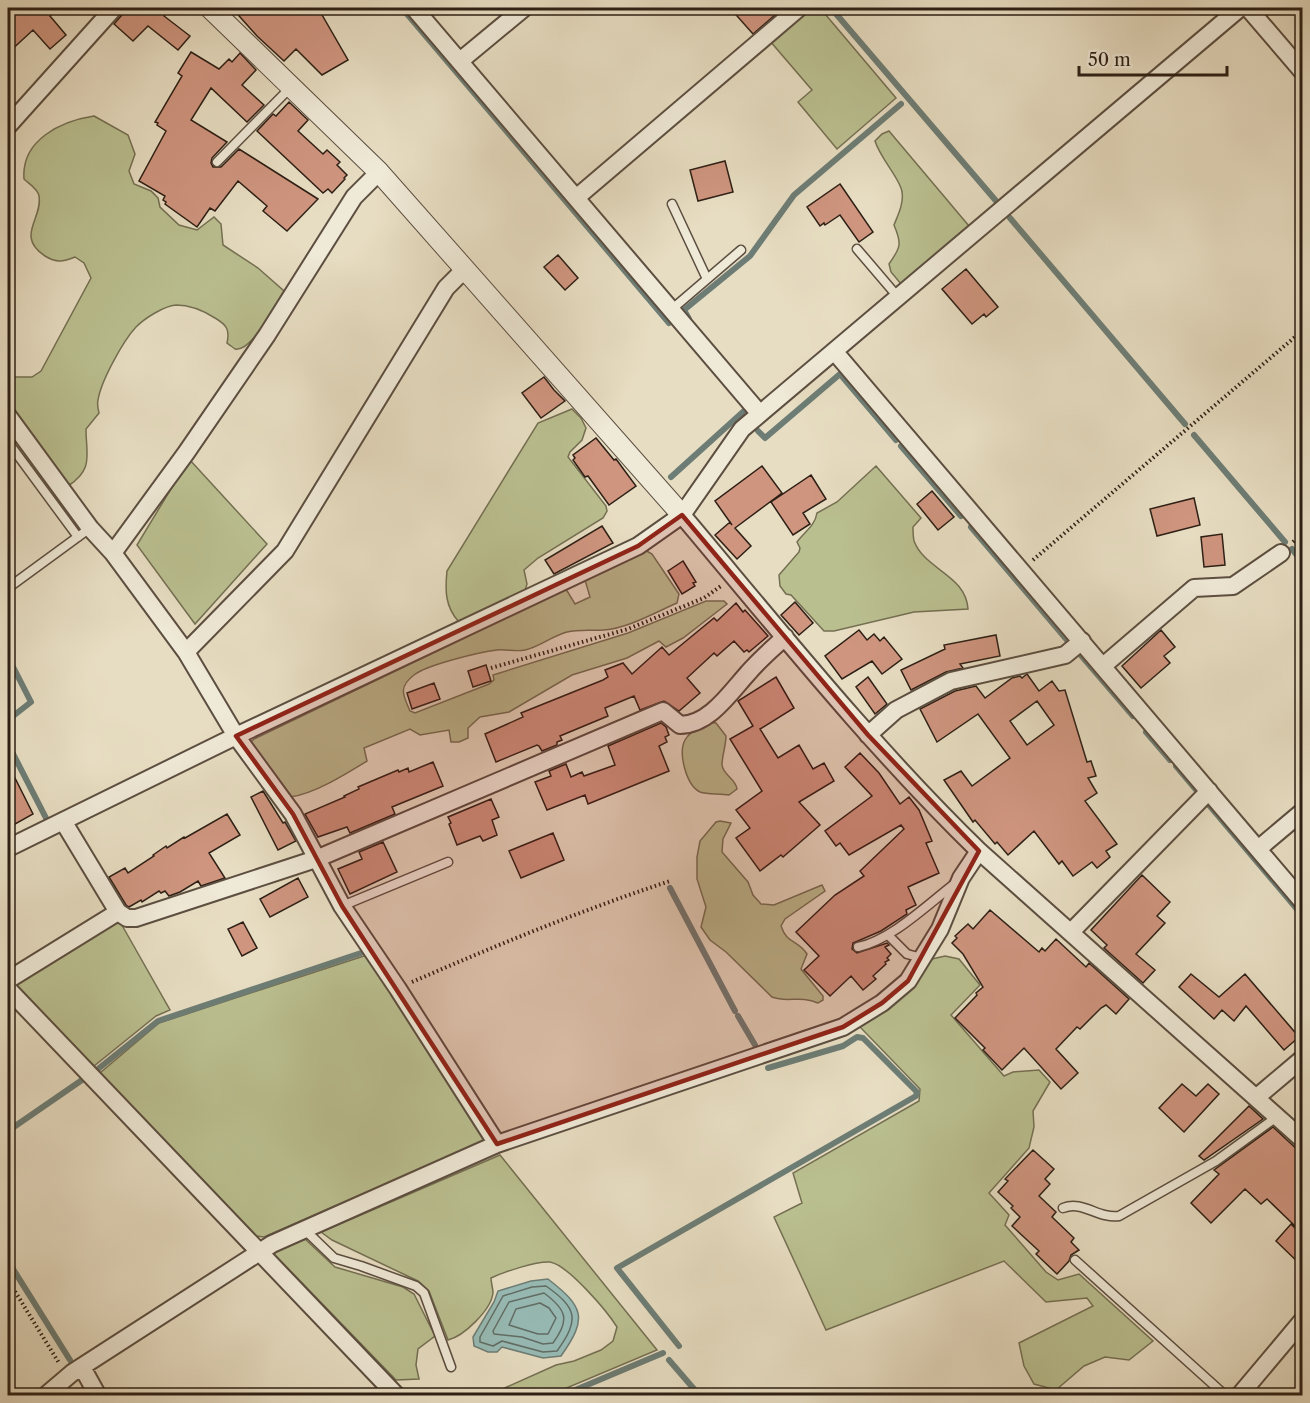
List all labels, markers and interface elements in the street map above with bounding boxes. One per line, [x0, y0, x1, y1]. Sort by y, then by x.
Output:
scale bar [1079, 39, 1228, 77]
text: 50 m [1088, 49, 1131, 71]

